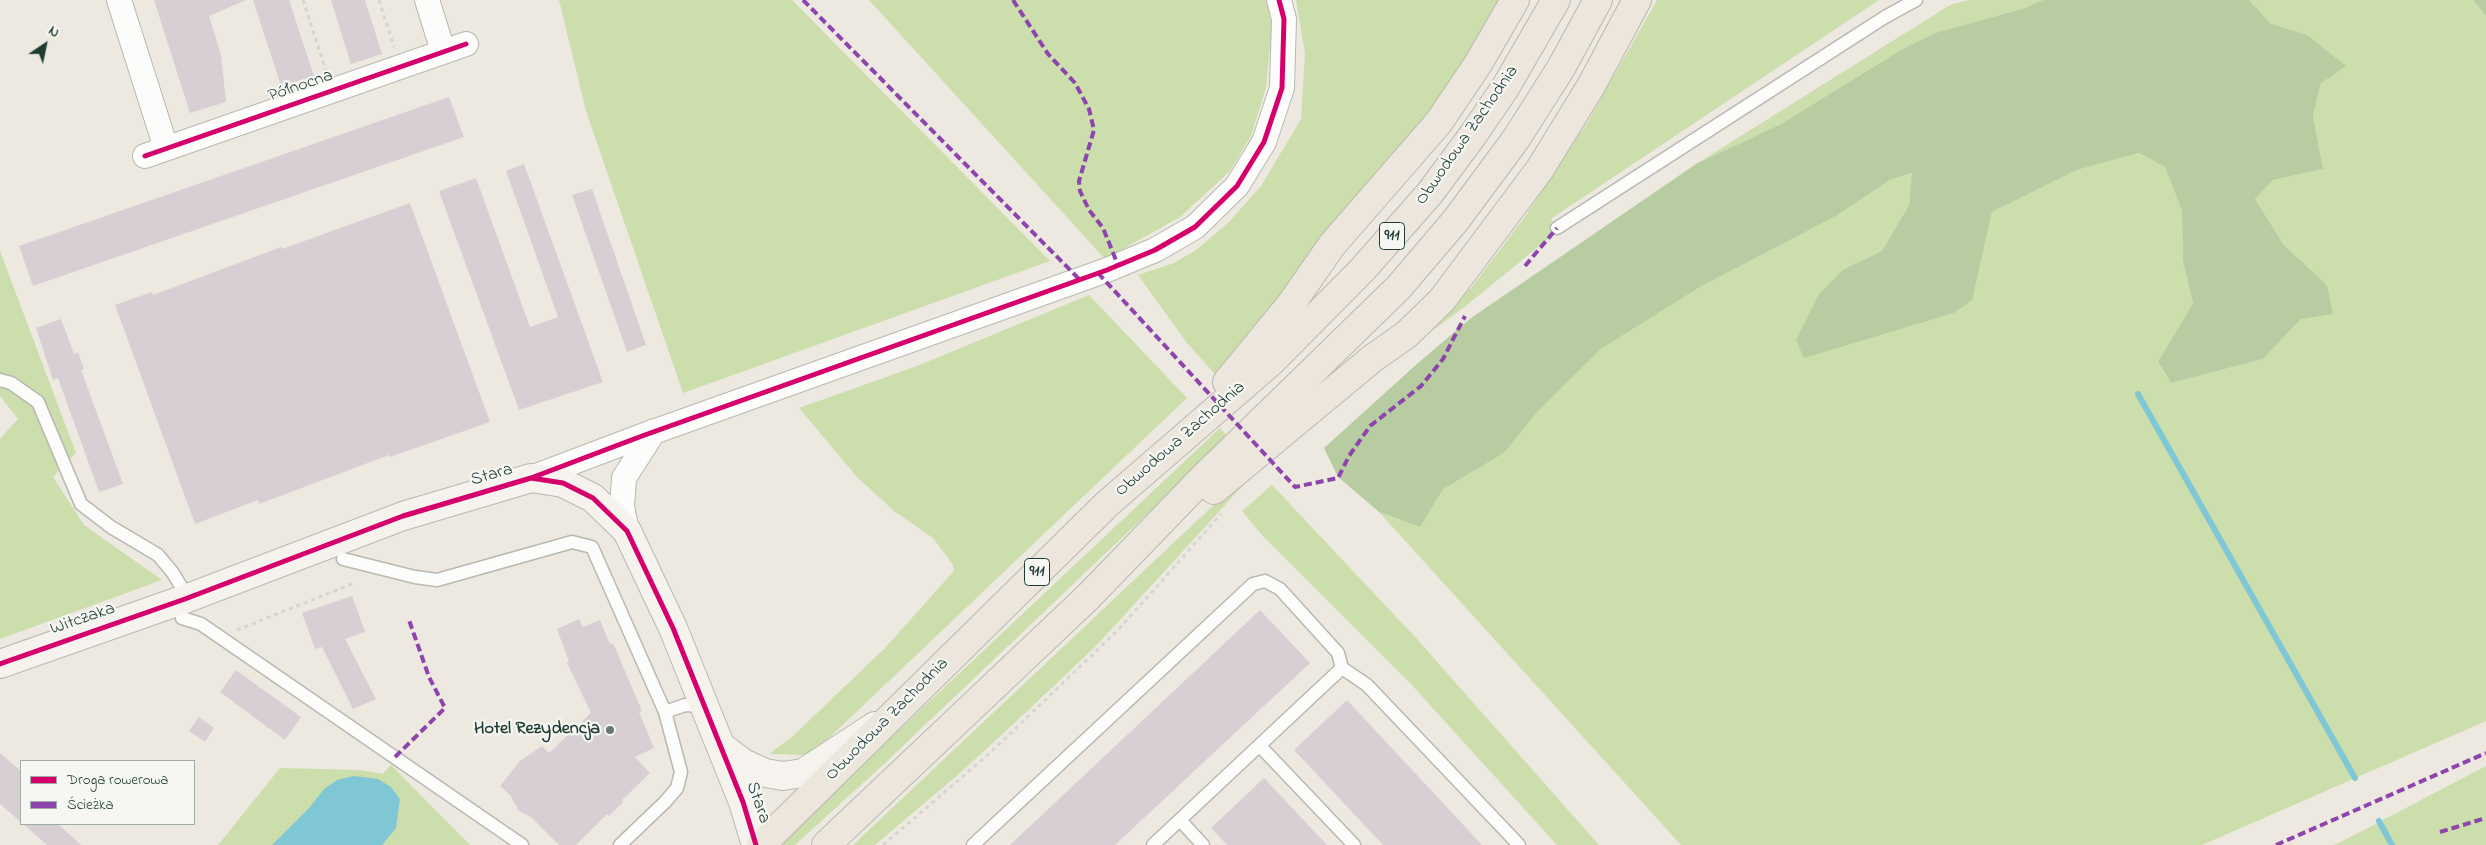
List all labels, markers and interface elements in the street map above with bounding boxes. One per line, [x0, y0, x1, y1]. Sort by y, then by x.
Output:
north arrow [20, 20, 70, 70]
text: N [44, 21, 63, 43]
street label: Obwodowa Zachodnia [1412, 62, 1524, 210]
street label: Północna [266, 66, 336, 108]
road number: 911 [1380, 222, 1404, 250]
street label: Obwodowa Zachodnia [1111, 378, 1251, 502]
street label: Stara [469, 460, 515, 492]
road number: 911 [1024, 558, 1050, 586]
street label: Witczaka [48, 599, 118, 641]
street label: Obwodowa Zachodnia [822, 654, 954, 786]
place label: Hotel Rezydencja [474, 719, 600, 741]
marker: Hotel Rezydencja [604, 724, 616, 736]
legend [20, 760, 195, 825]
text: Droga rowerowa [67, 769, 168, 791]
street label: Stara [740, 779, 774, 827]
text: Ścieżka [67, 794, 114, 816]

